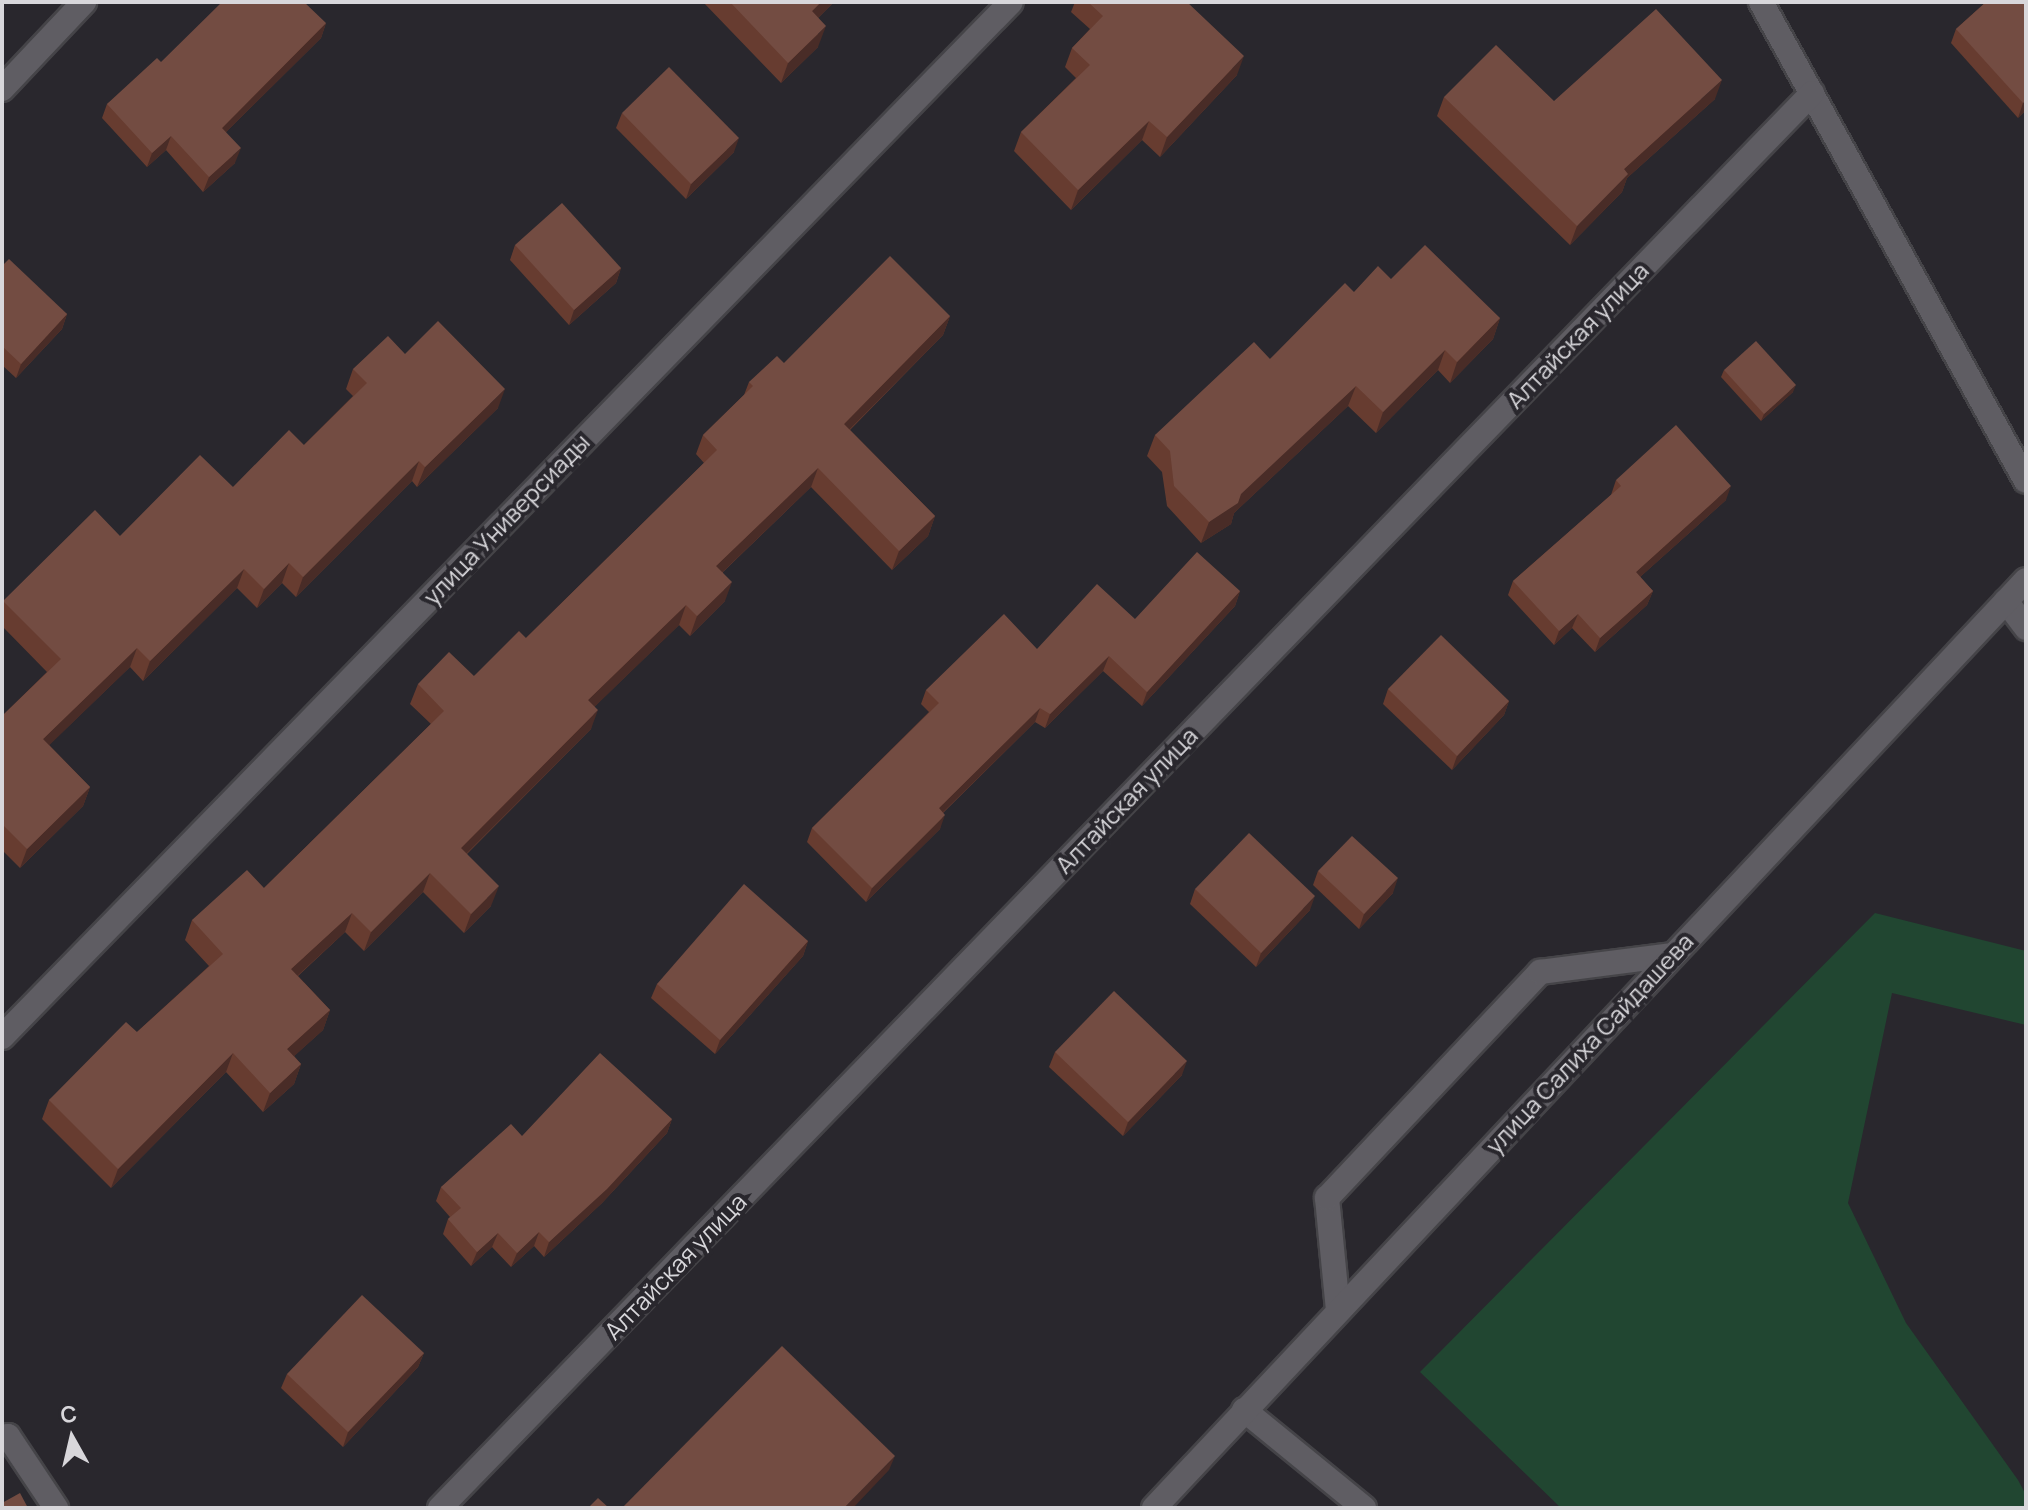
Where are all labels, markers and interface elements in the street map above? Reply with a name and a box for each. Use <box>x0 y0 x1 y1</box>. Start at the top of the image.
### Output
street label: Алтайская улица <box>1500 256 1654 414</box>
street label: улица Универсиады <box>417 427 595 611</box>
street label: Алтайская улица <box>1049 721 1203 879</box>
street label: улица Салиха Сайдашева <box>1479 927 1699 1159</box>
street label: Алтайская улица <box>598 1187 752 1345</box>
north arrow <box>32 1398 112 1478</box>
text: С <box>59 1398 79 1430</box>

